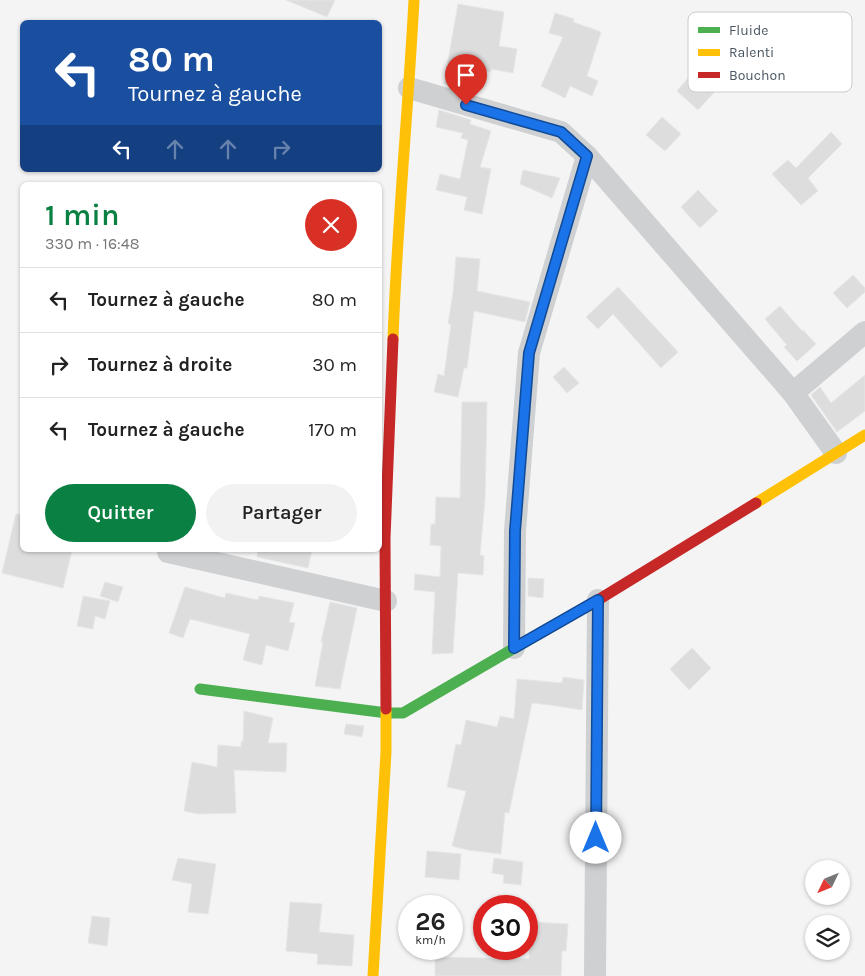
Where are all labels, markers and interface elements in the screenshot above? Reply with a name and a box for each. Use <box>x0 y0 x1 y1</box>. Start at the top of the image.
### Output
legend <box>688 12 852 92</box>
text: Fluide <box>729 22 768 39</box>
text: 80 m <box>128 39 215 80</box>
icon: left <box>45 40 110 105</box>
text: Ralenti <box>729 44 774 61</box>
pin <box>445 54 487 105</box>
icon: arrive <box>452 61 480 89</box>
text: Bouchon <box>729 67 786 84</box>
text: Tournez à gauche <box>128 81 302 107</box>
icon: left <box>108 135 136 163</box>
icon: ahead <box>161 135 189 163</box>
icon: ahead <box>214 135 242 163</box>
icon: right <box>267 135 295 163</box>
text: 1 min <box>45 197 119 233</box>
button: close <box>305 199 357 251</box>
text: 330 m · 16:48 <box>45 234 140 253</box>
icon: left <box>45 286 73 314</box>
text: Tournez à gauche <box>88 289 245 311</box>
text: 80 m <box>312 289 357 311</box>
icon: right <box>45 351 73 379</box>
text: Tournez à droite <box>88 354 232 376</box>
text: 30 m <box>312 354 357 376</box>
icon: left <box>45 416 73 444</box>
text: Tournez à gauche <box>88 419 245 441</box>
text: 170 m <box>308 419 357 441</box>
button: Quitter <box>45 484 196 542</box>
button: Partager <box>206 484 357 542</box>
position arrow <box>569 811 621 863</box>
north arrow <box>805 860 850 905</box>
map controls <box>805 860 850 960</box>
speed limit sign: 30 <box>473 895 538 960</box>
text: 26 <box>415 907 446 936</box>
button: layers <box>805 915 850 960</box>
text: km/h <box>415 933 446 947</box>

